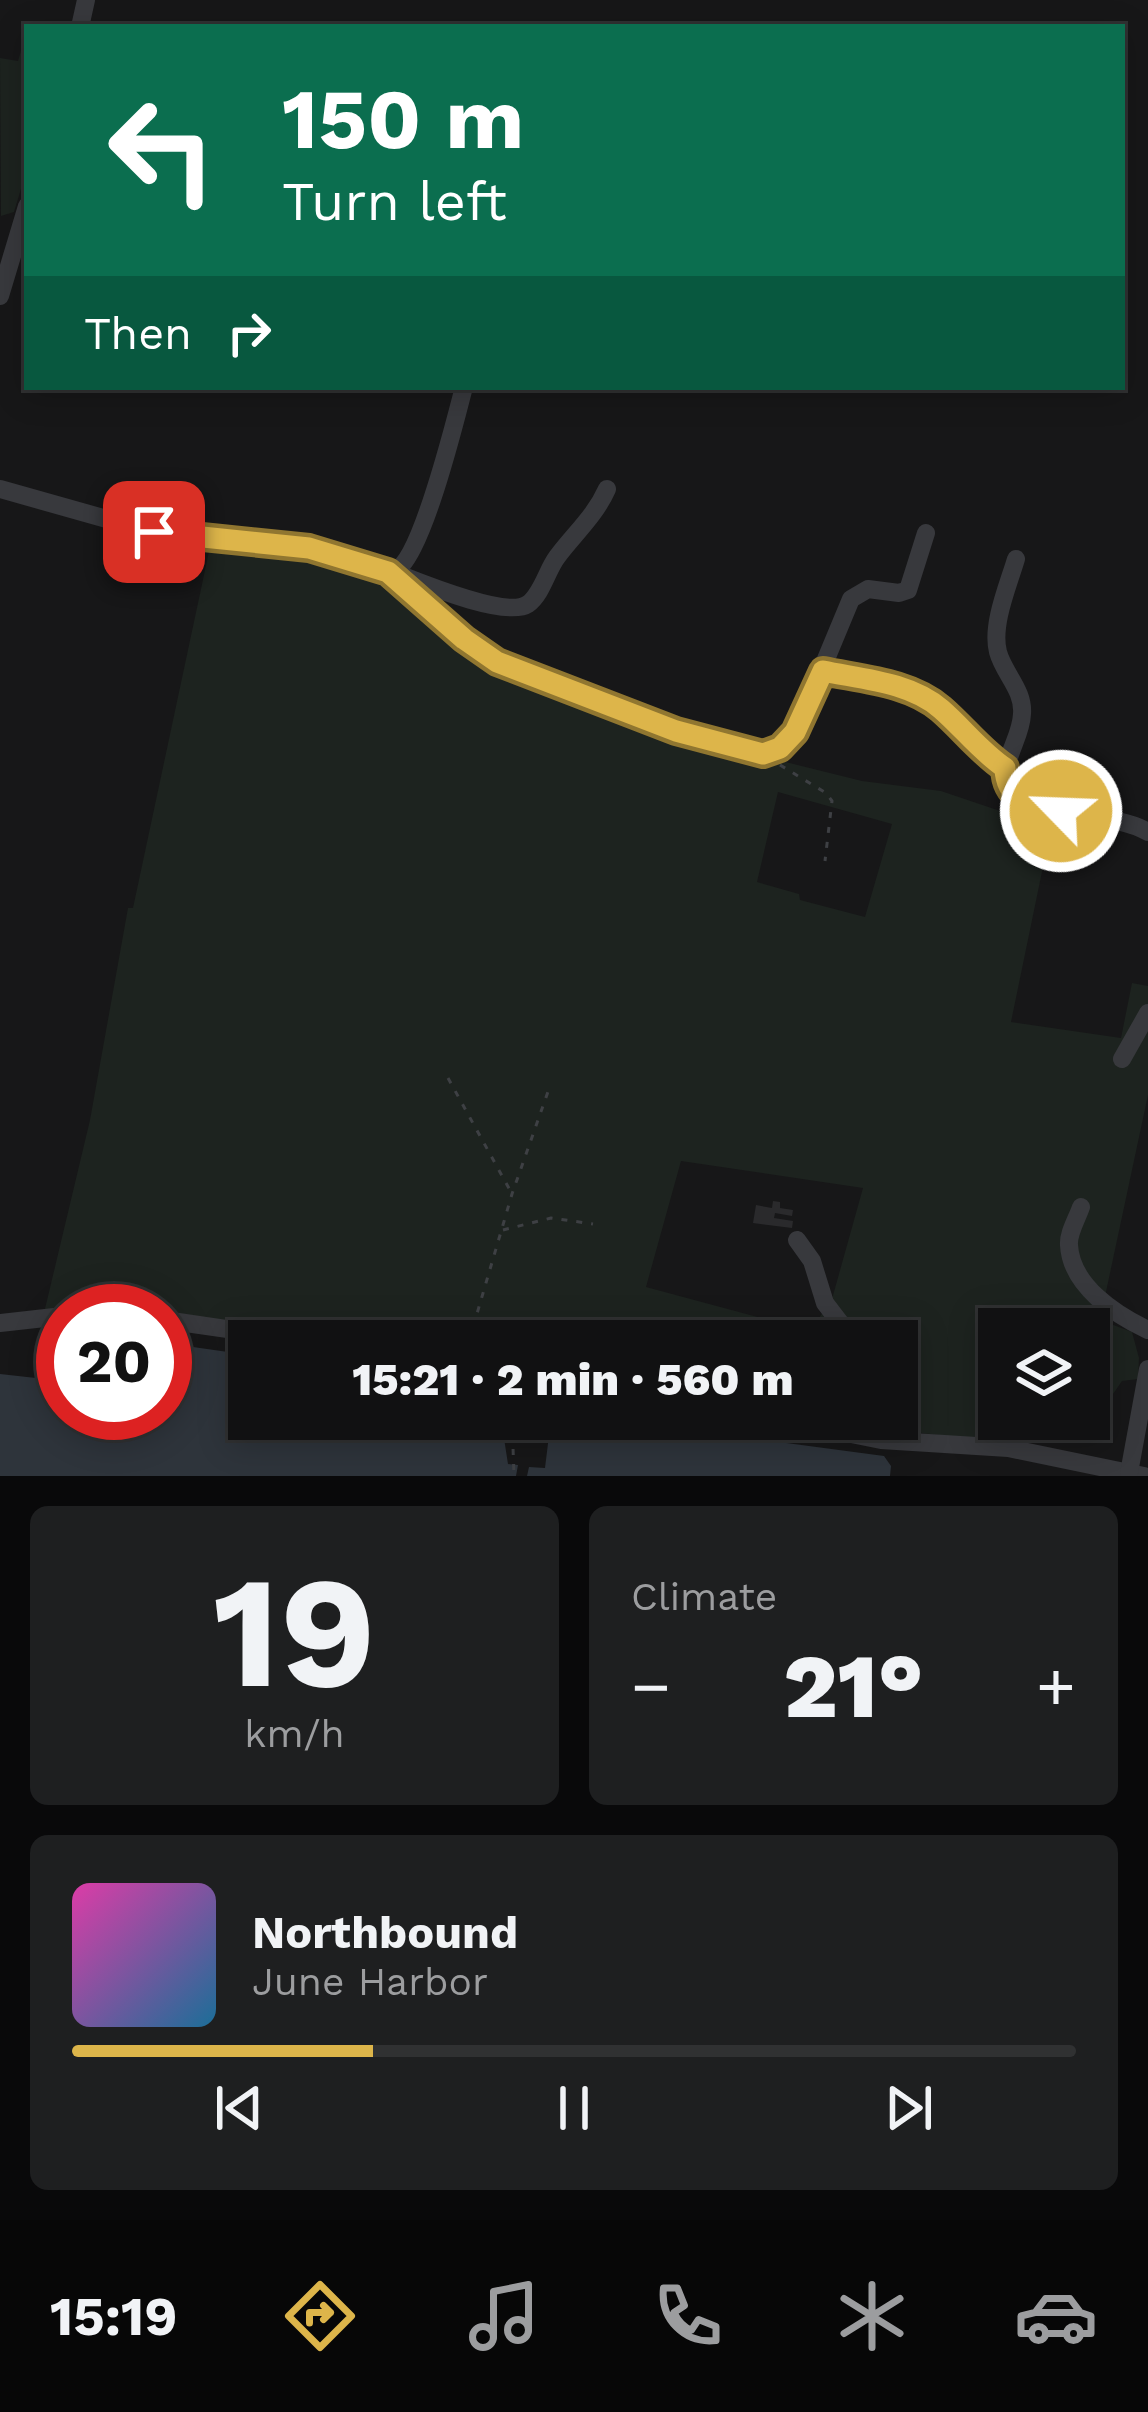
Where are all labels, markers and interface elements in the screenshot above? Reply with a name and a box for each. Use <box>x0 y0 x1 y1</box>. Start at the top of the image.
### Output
text: 150 m <box>282 70 524 168</box>
icon: left <box>84 72 240 228</box>
text: Turn left <box>282 170 507 233</box>
icon: right <box>216 300 282 366</box>
text: Then <box>84 307 192 360</box>
pin <box>103 481 205 583</box>
icon: arrive <box>121 499 187 565</box>
position arrow <box>998 748 1124 874</box>
speed limit sign: 20 <box>36 1284 192 1440</box>
map controls <box>978 1308 1110 1440</box>
button: layers <box>978 1308 1110 1440</box>
text: 15:21 · 2 min · 560 m <box>352 1353 794 1406</box>
text: 19 <box>213 1541 376 1724</box>
text: Climate <box>631 1574 777 1619</box>
text: 21° <box>784 1633 923 1739</box>
text: − <box>631 1648 671 1725</box>
text: + <box>1036 1648 1076 1725</box>
text: km/h <box>244 1711 345 1756</box>
text: Northbound <box>252 1906 518 1959</box>
text: June Harbor <box>252 1959 488 2004</box>
icon: previous <box>206 2075 272 2141</box>
icon: pause <box>541 2075 607 2141</box>
icon: next <box>876 2075 942 2141</box>
icon: directions <box>278 2274 362 2358</box>
icon: music <box>462 2274 546 2358</box>
icon: phone <box>646 2274 730 2358</box>
icon: climate <box>830 2274 914 2358</box>
icon: car <box>1014 2274 1098 2358</box>
text: 15:19 <box>50 2285 178 2348</box>

